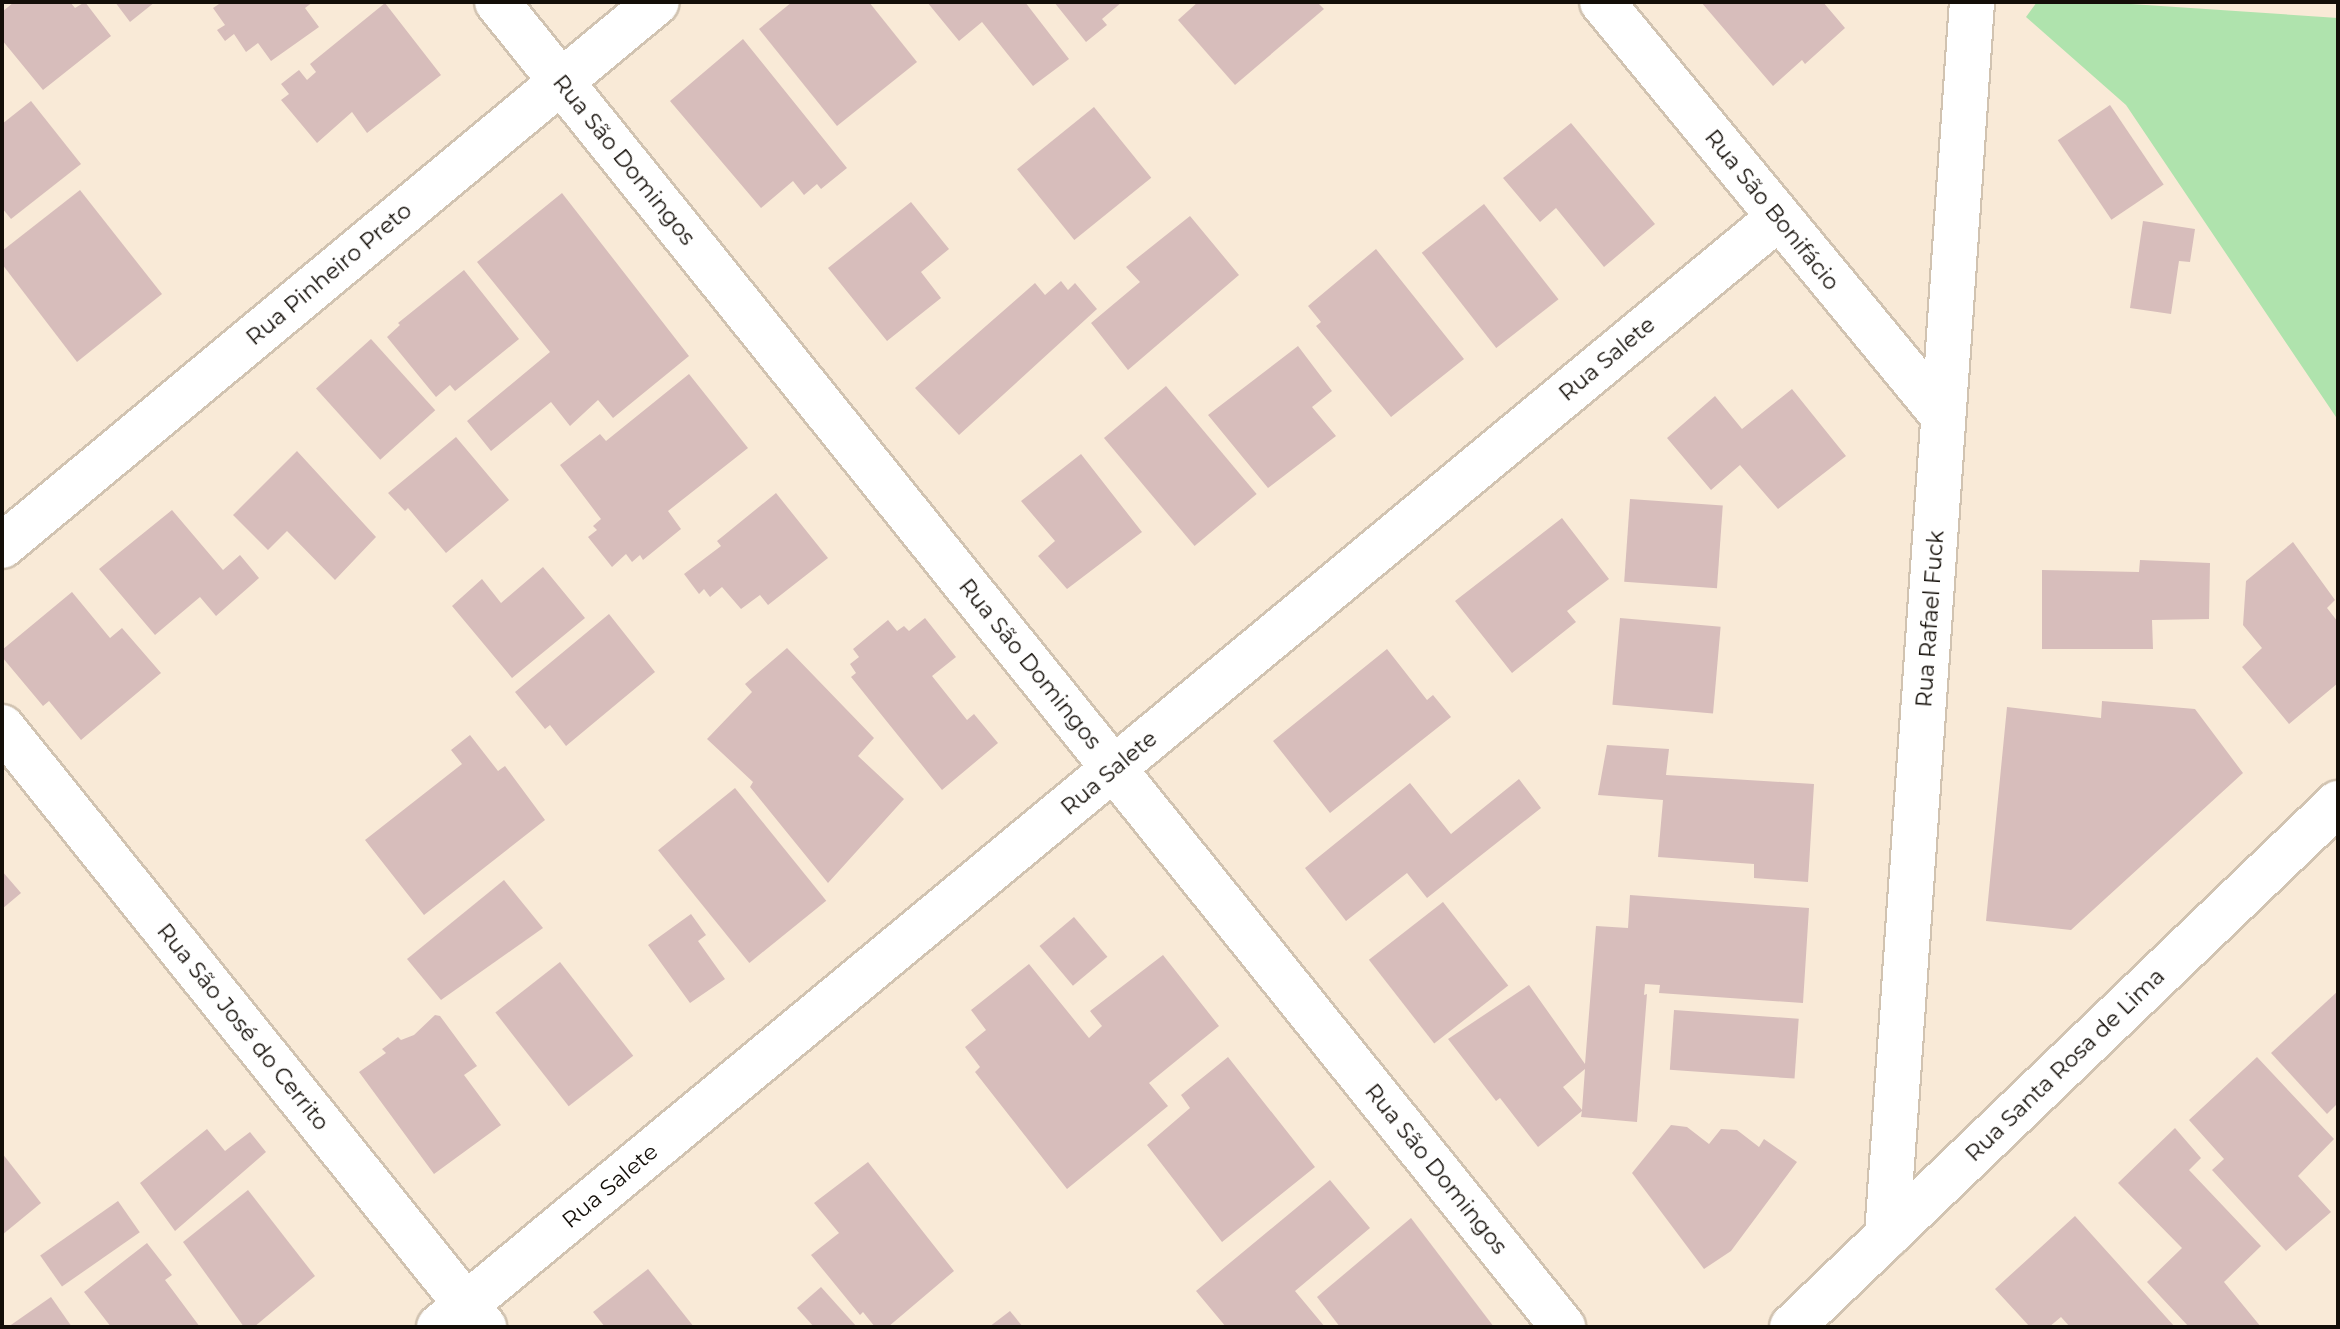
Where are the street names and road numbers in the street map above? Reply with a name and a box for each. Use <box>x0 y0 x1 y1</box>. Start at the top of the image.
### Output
street label: Rua São Domingos <box>547 70 701 250</box>
street label: Rua São Bonifácio <box>1699 124 1845 296</box>
street label: Rua Pinheiro Preto <box>241 197 417 351</box>
street label: Rua Salete <box>1554 311 1660 407</box>
street label: Rua Rafael Fuck <box>1911 530 1949 708</box>
street label: Rua São Domingos <box>953 574 1107 754</box>
street label: Rua Salete <box>1056 725 1162 821</box>
street label: Rua São José do Cerrito <box>151 918 335 1136</box>
street label: Rua Santa Rosa de Lima <box>1960 963 2170 1167</box>
street label: Rua São Domingos <box>1359 1079 1513 1259</box>
street label: Rua Salete <box>557 1138 663 1234</box>

